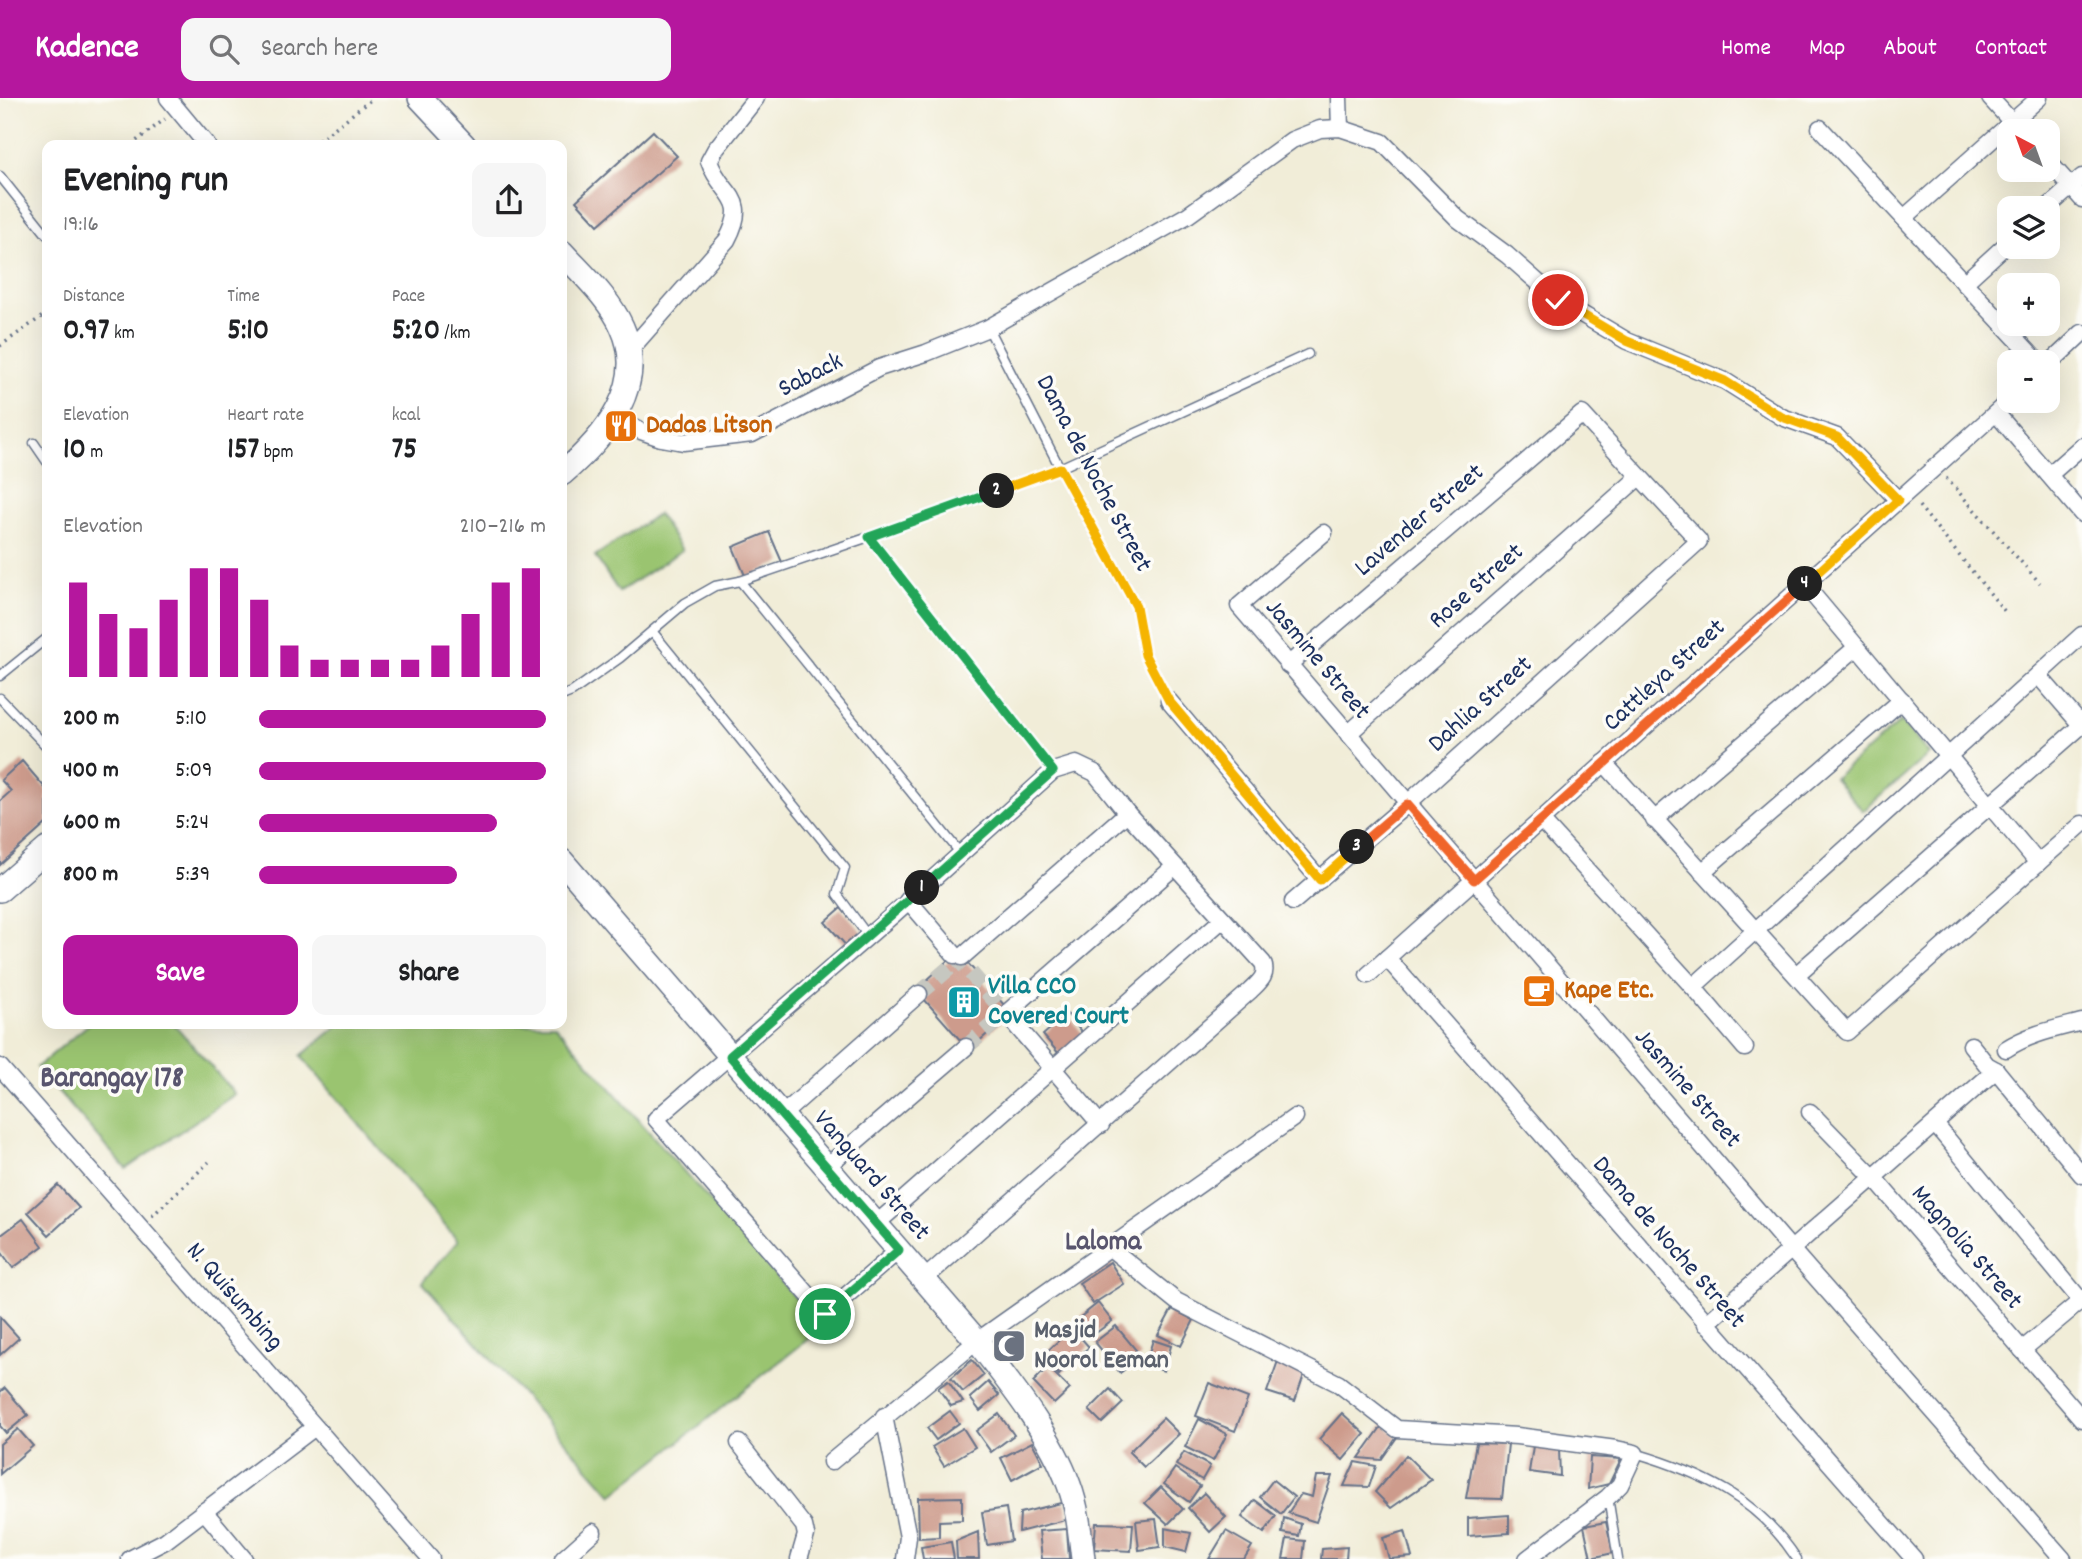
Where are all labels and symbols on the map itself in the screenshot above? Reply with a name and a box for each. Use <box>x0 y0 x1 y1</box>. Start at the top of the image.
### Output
north arrow <box>1997 119 2060 182</box>
pin <box>1528 270 1588 330</box>
street label: Saback <box>772 344 850 408</box>
street label: Dama de Noche Street <box>1025 369 1161 580</box>
restaurant icon: Dadas Litson <box>602 407 640 445</box>
place label: Dadas Litson <box>646 408 772 445</box>
street label: Lavender Street <box>1347 455 1493 586</box>
pin: 2 <box>979 474 1014 508</box>
street label: Rose Street <box>1421 535 1533 639</box>
pin: 4 <box>1787 566 1822 602</box>
street label: Jasmine Street <box>1255 591 1379 729</box>
street label: Cattleya Street <box>1596 611 1735 741</box>
street label: Dahlia Street <box>1420 648 1542 762</box>
pin: 3 <box>1340 830 1374 864</box>
pin: 1 <box>904 870 940 906</box>
place label: Villa CCO Covered Court <box>988 969 1129 1036</box>
cafe icon: Kape Etc. <box>1520 972 1558 1010</box>
place label: Kape Etc. <box>1564 973 1654 1010</box>
building icon: Villa CCO Covered Court <box>945 983 983 1021</box>
street label: Jasmine Street <box>1625 1021 1750 1157</box>
district label: Barangay 178 <box>40 1059 184 1102</box>
street label: Vanguard Street <box>804 1103 939 1250</box>
street label: Dama de Noche Street <box>1582 1148 1754 1338</box>
street label: Magnolia Street <box>1901 1177 2031 1319</box>
district label: Laloma <box>1065 1224 1142 1264</box>
street label: N. Quisumbing <box>176 1234 292 1360</box>
pin <box>795 1284 855 1344</box>
place label: Masjid Noorol Eeman <box>1034 1313 1169 1380</box>
mosque icon: Masjid Noorol Eeman <box>990 1327 1028 1365</box>

